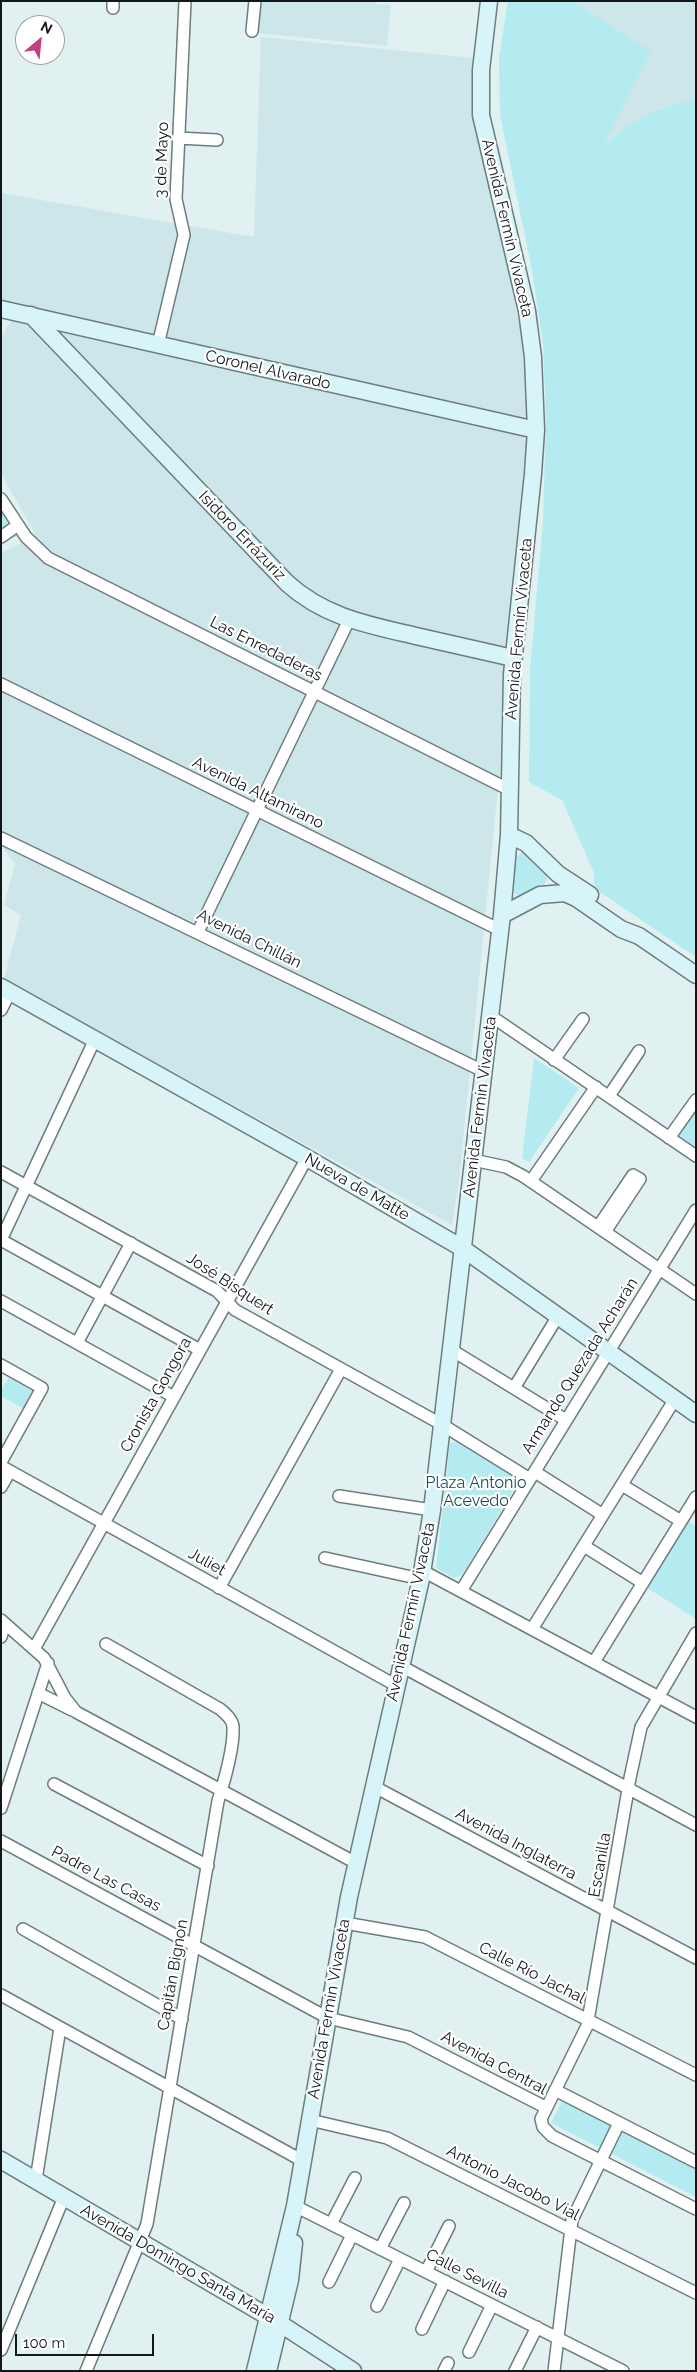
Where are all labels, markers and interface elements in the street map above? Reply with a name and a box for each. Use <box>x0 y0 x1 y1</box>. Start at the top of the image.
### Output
north arrow <box>15 15 65 65</box>
text: N <box>38 18 55 37</box>
street label: 3 de Mayo <box>151 122 173 198</box>
street label: Avenida Fermín Vivaceta <box>477 137 537 319</box>
street label: Coronel Alvarado <box>203 346 333 394</box>
street label: Isidoro Errázuriz <box>194 487 290 585</box>
street label: Avenida Fermín Vivaceta <box>501 537 537 721</box>
street label: Las Enredaderas <box>207 612 325 686</box>
street label: Avenida Altamirano <box>189 753 327 833</box>
street label: Avenida Chillán <box>194 905 304 973</box>
street label: Avenida Fermín Vivaceta <box>459 1015 501 1199</box>
street label: Nueva de Matte <box>301 1149 413 1225</box>
street label: José Bisquert <box>183 1249 277 1319</box>
street label: Armando Quezada Acharán <box>518 1274 642 1458</box>
street label: Cronista Gongora <box>116 1334 196 1456</box>
park label: Plaza Antonio Acevedo <box>426 1473 526 1511</box>
street label: Avenida Fermín Vivaceta <box>383 1521 439 1703</box>
street label: Juliet <box>185 1544 229 1580</box>
street label: Avenida Inglaterra <box>452 1804 580 1884</box>
street label: Escanilla <box>585 1831 615 1899</box>
street label: Padre Las Casas <box>48 1842 164 1916</box>
street label: Avenida Fermín Vivaceta <box>304 1917 354 2101</box>
street label: Capitán Bignon <box>154 1918 192 2032</box>
street label: Calle Río Jachal <box>476 1938 588 2008</box>
street label: Avenida Central <box>438 2027 550 2099</box>
street label: Antonio Jacobo Vial <box>443 2141 583 2225</box>
street label: Avenida Domingo Santa María <box>77 2200 279 2328</box>
street label: Calle Sevilla <box>422 2245 512 2303</box>
scale bar <box>18 2324 156 2356</box>
text: 100 m <box>23 2334 65 2352</box>

